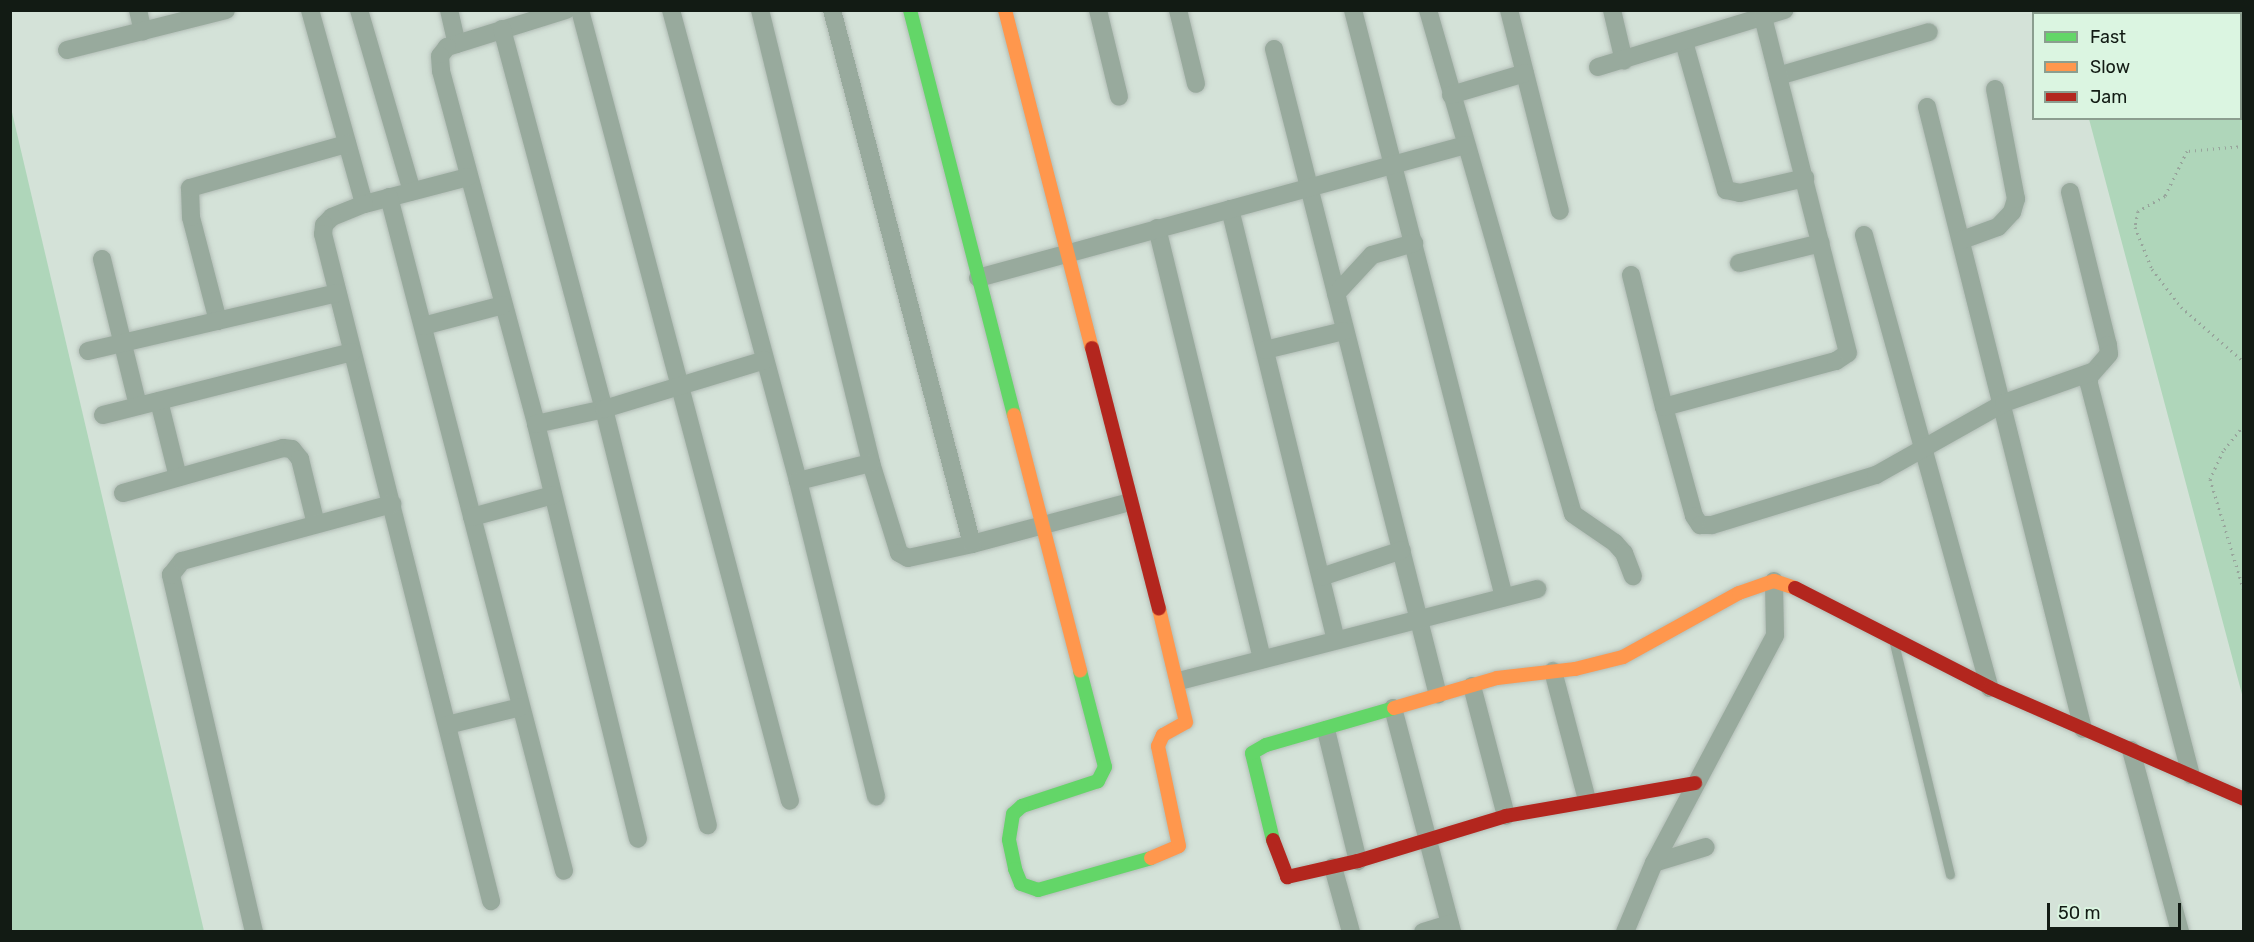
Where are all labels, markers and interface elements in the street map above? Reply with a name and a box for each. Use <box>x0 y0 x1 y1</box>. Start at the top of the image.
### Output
legend <box>2032 12 2242 120</box>
text: Fast <box>2090 26 2126 48</box>
text: Slow <box>2090 56 2130 78</box>
text: Jam <box>2090 86 2127 108</box>
scale bar <box>2050 891 2184 929</box>
text: 50 m <box>2058 902 2101 924</box>

